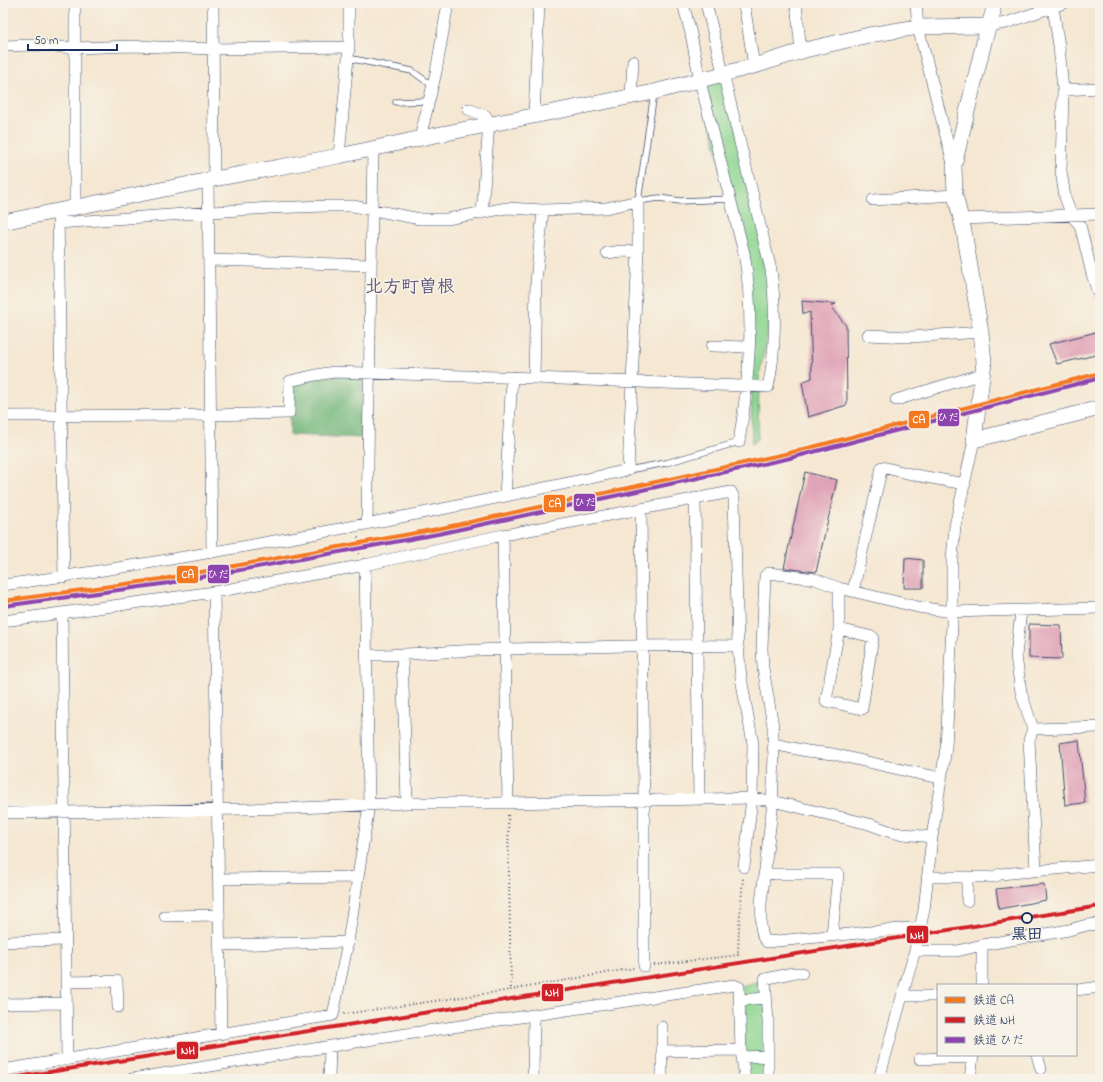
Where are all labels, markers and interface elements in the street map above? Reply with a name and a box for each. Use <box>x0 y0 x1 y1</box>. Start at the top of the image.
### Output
scale bar <box>28 26 117 52</box>
text: 50 m <box>34 32 58 50</box>
district label: 北方町曽根 <box>365 275 455 301</box>
line badge: ひだ <box>937 408 960 427</box>
line badge: CA <box>908 410 930 429</box>
text: ひだ <box>937 410 959 426</box>
text: CA <box>913 412 926 428</box>
line badge: ひだ <box>573 493 596 512</box>
line badge: CA <box>543 494 566 513</box>
text: ひだ <box>574 495 596 511</box>
text: CA <box>549 496 562 512</box>
line badge: ひだ <box>207 564 230 584</box>
line badge: CA <box>176 565 199 584</box>
text: CA <box>182 567 195 583</box>
text: ひだ <box>207 567 229 583</box>
marker: 黒田 <box>1021 912 1033 924</box>
place label: 黒田 <box>1011 923 1043 947</box>
line badge: NH <box>906 925 929 944</box>
text: NH <box>910 928 925 944</box>
line badge: NH <box>541 983 564 1002</box>
legend <box>937 984 1077 1056</box>
text: NH <box>545 985 560 1001</box>
text: 鉄道 CA <box>973 992 1014 1010</box>
text: 鉄道 NH <box>973 1012 1015 1030</box>
text: 鉄道 ひだ <box>973 1032 1024 1050</box>
line badge: NH <box>176 1041 199 1060</box>
text: NH <box>181 1043 196 1059</box>

